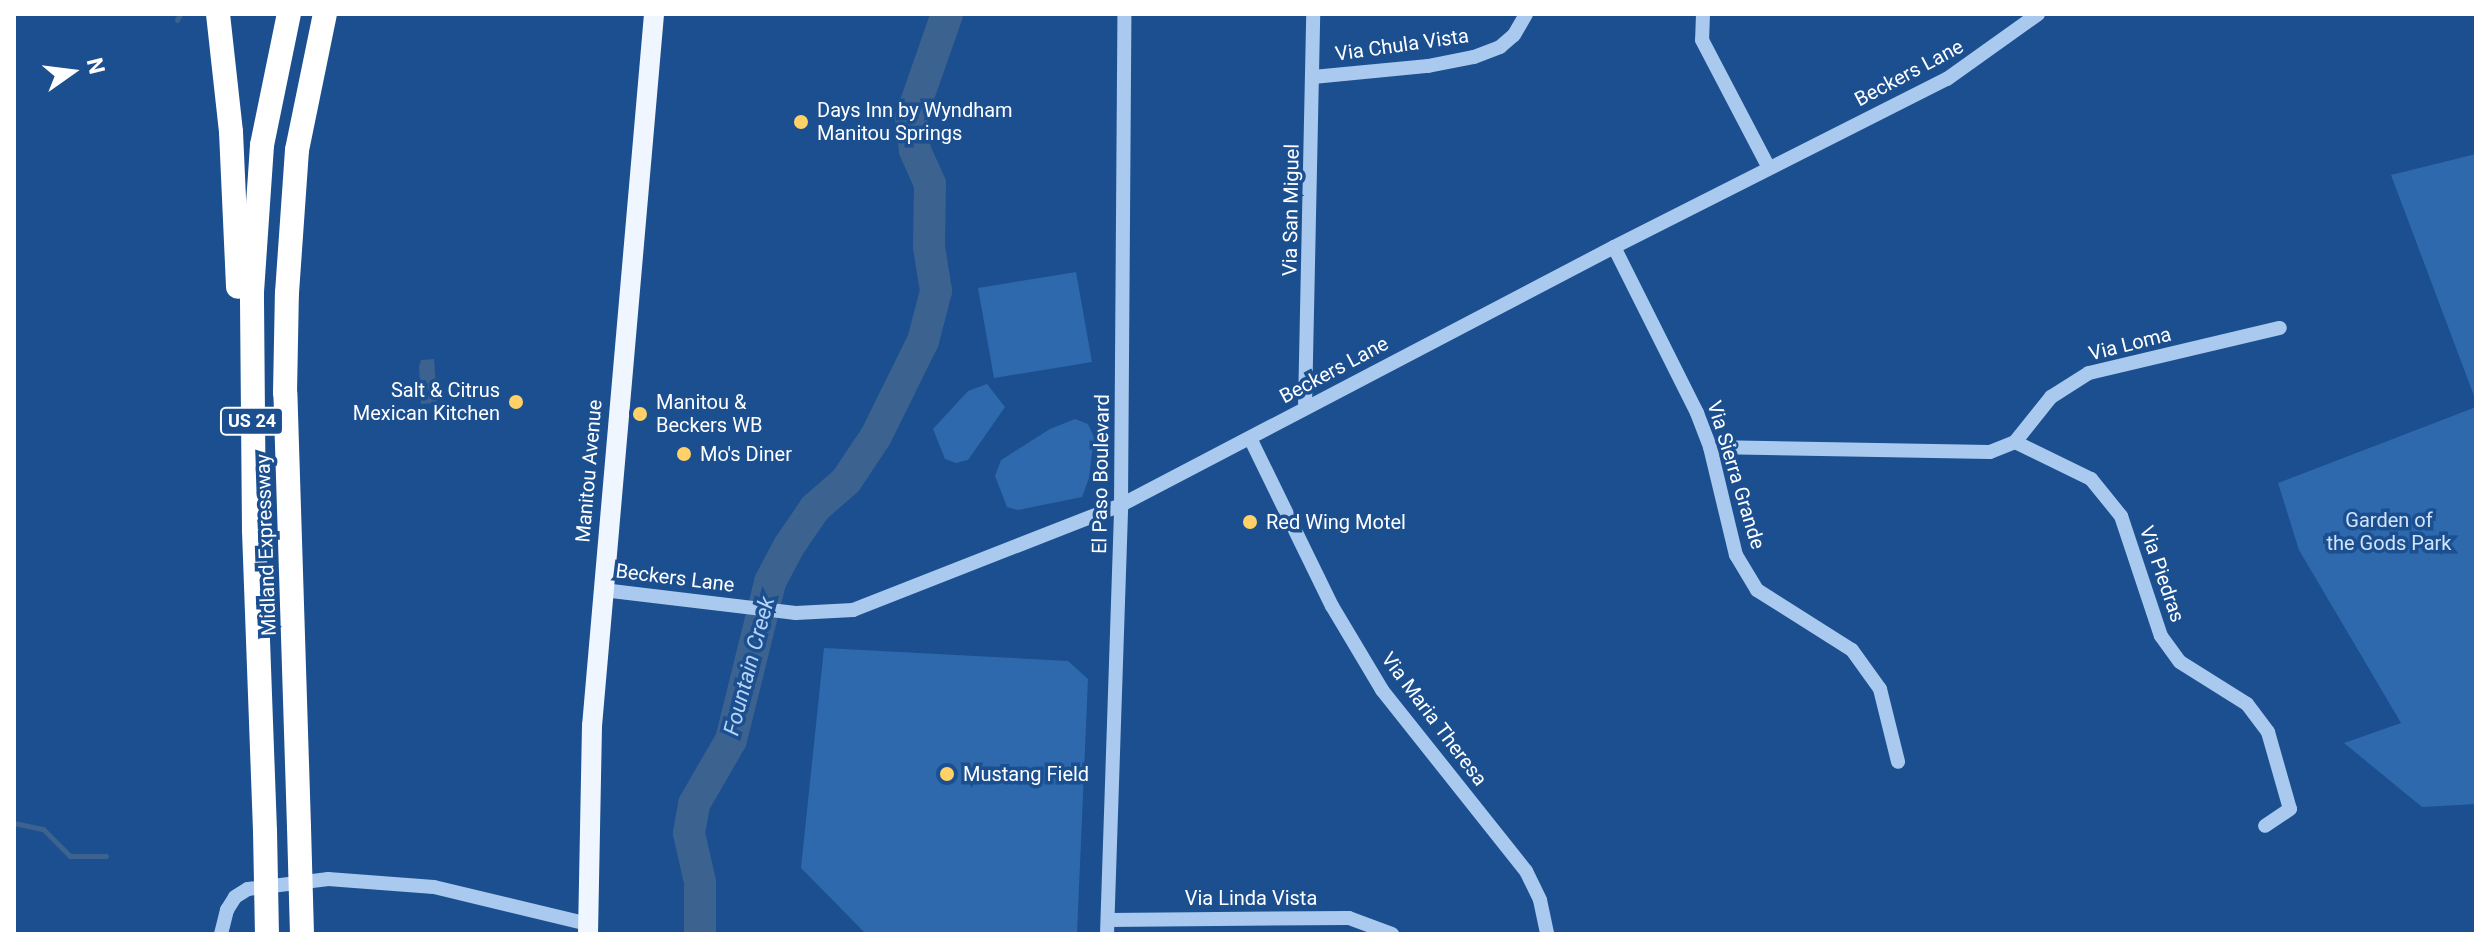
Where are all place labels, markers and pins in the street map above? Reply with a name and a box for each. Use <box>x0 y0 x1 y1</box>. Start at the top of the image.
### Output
place label: Days Inn by Wyndham Manitou Springs <box>817 98 1013 145</box>
marker: Days Inn by Wyndham Manitou Springs <box>792 113 810 131</box>
place label: Salt & Citrus Mexican Kitchen <box>353 378 500 425</box>
place label: Manitou & Beckers WB <box>656 390 762 437</box>
marker: Salt & Citrus Mexican Kitchen <box>507 393 525 411</box>
marker: Manitou & Beckers WB <box>631 405 649 423</box>
place label: Mo's Diner <box>700 442 792 466</box>
marker: Mo's Diner <box>675 445 693 463</box>
place label: Red Wing Motel <box>1266 510 1406 534</box>
marker: Red Wing Motel <box>1241 513 1259 531</box>
place label: Mustang Field <box>963 762 1089 786</box>
marker: Mustang Field <box>938 765 956 783</box>

